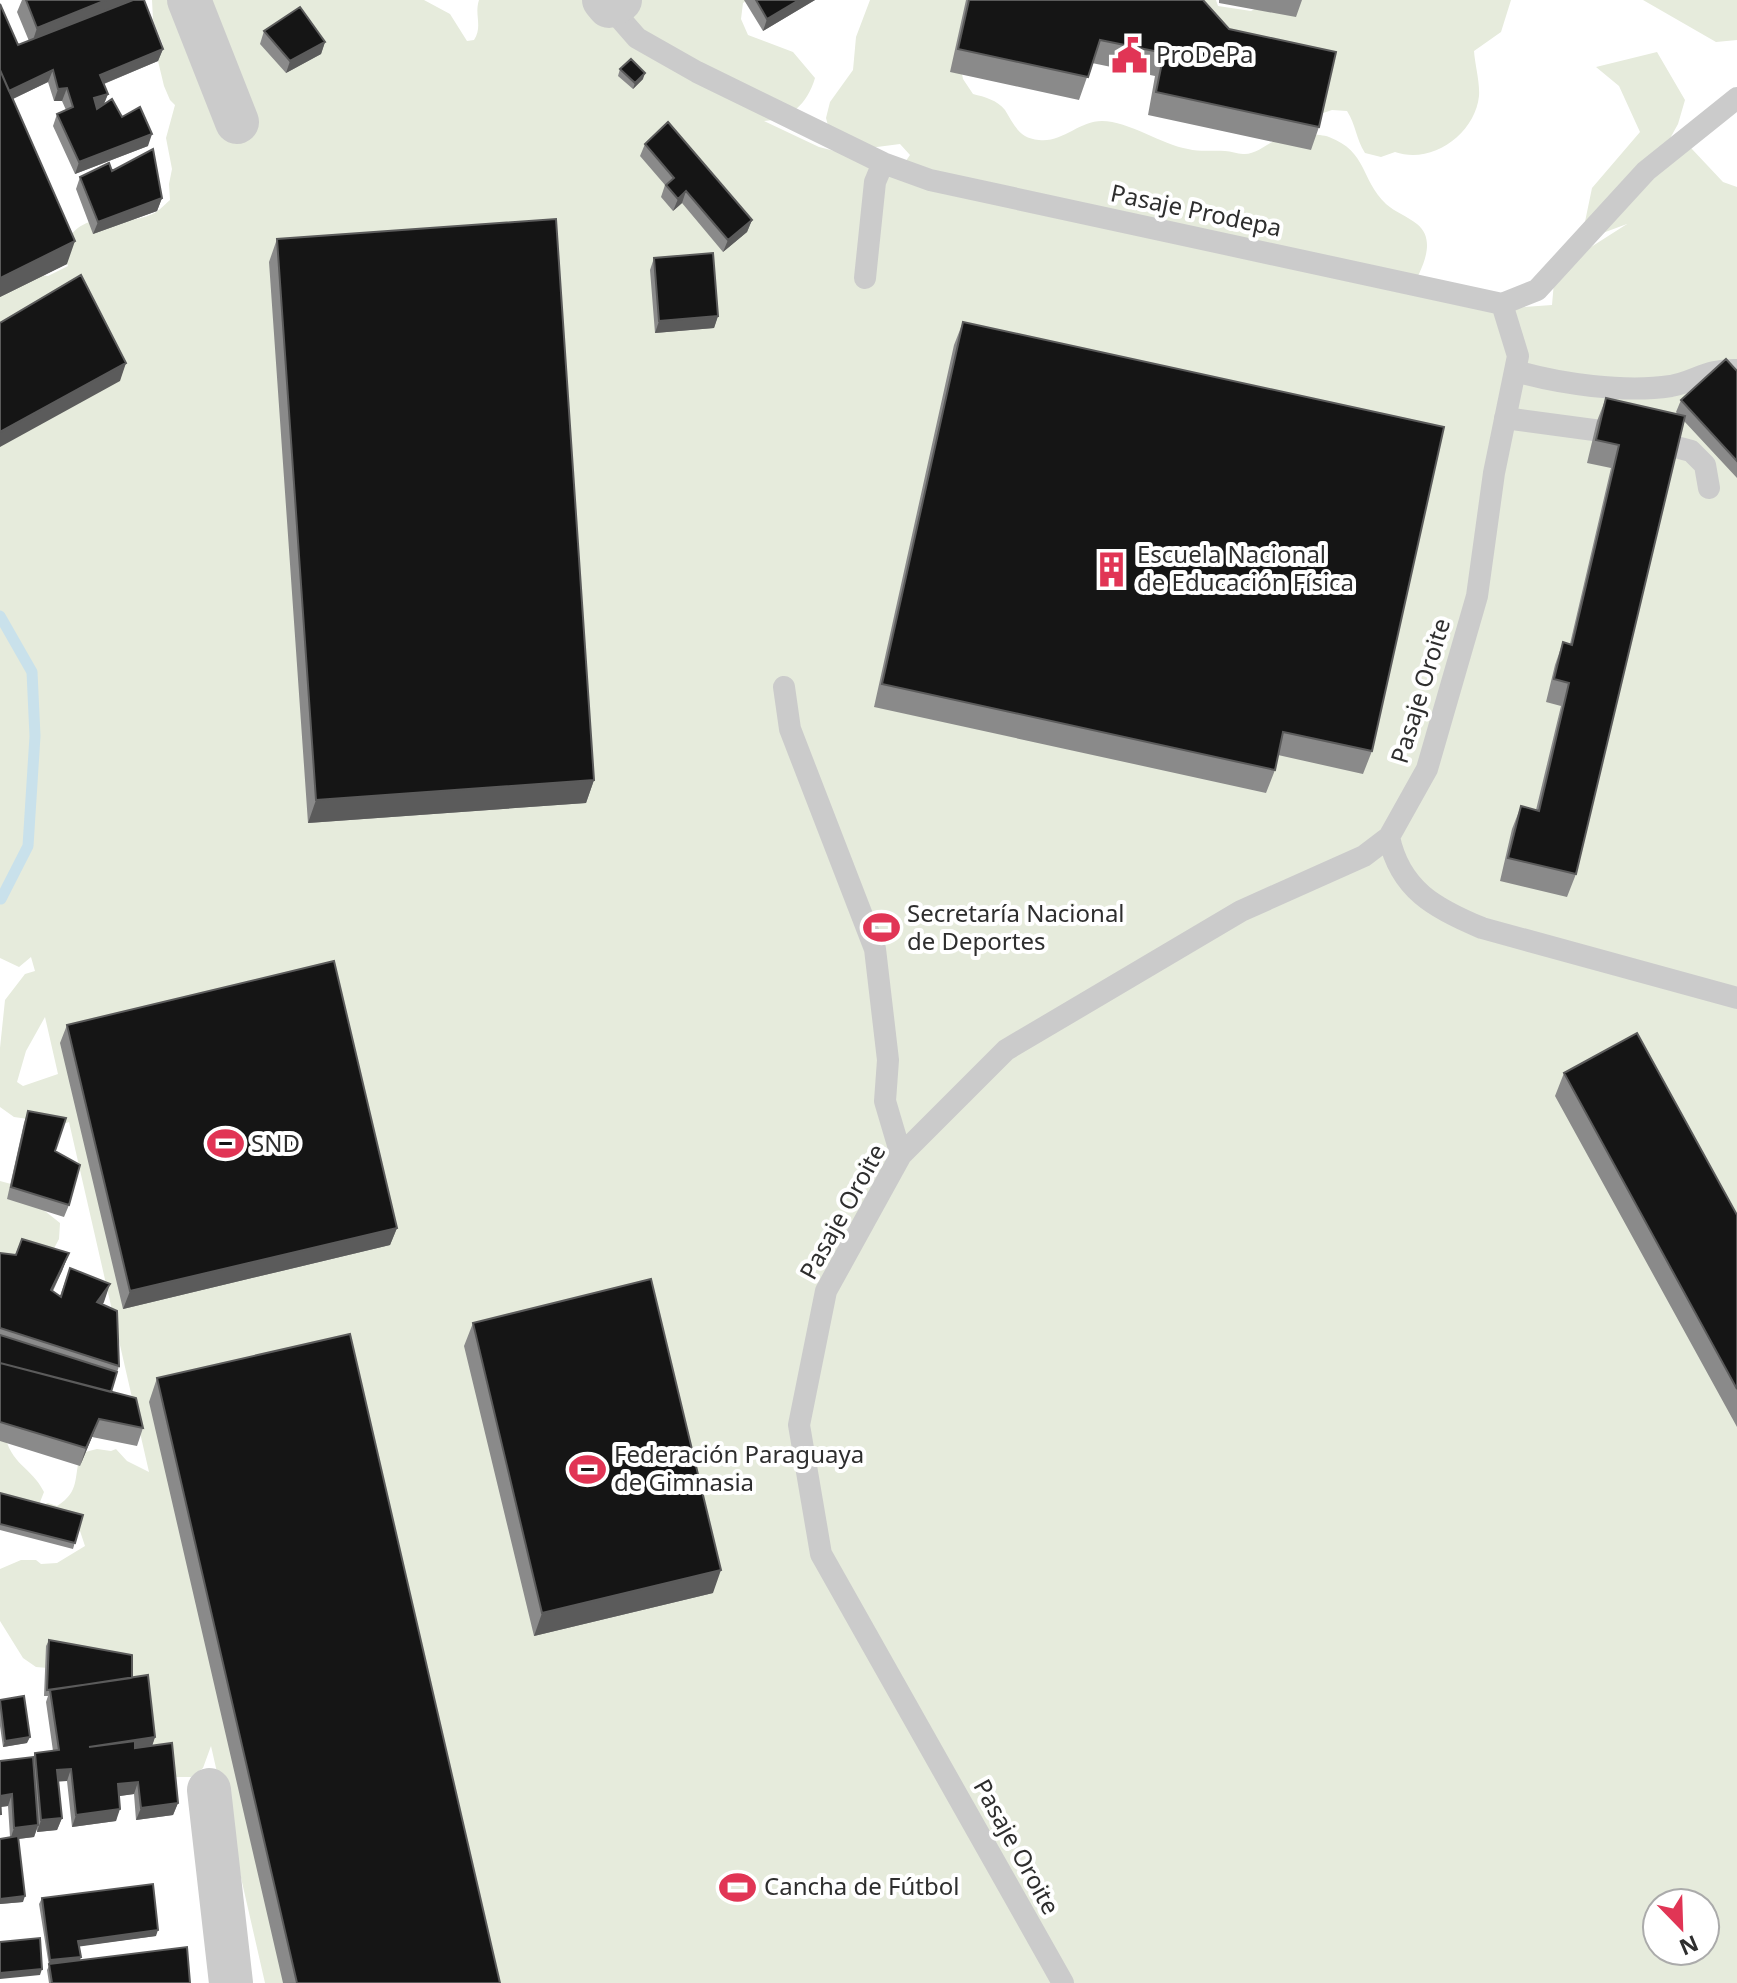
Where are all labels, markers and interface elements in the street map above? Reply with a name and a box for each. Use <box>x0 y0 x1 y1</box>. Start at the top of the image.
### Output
public building icon: ProDePa <box>1111 36 1149 74</box>
place label: ProDePa <box>1156 37 1254 70</box>
street label: Pasaje Prodepa <box>1108 175 1285 244</box>
place label: Escuela Nacional de Educación Física <box>1137 537 1354 598</box>
building icon: Escuela Nacional de Educación Física <box>1092 550 1130 588</box>
street label: Pasaje Oroite <box>1382 614 1457 767</box>
place label: Secretaría Nacional de Deportes <box>907 896 1125 957</box>
sports icon: Secretaría Nacional de Deportes <box>862 909 900 947</box>
sports icon: SND <box>206 1125 244 1163</box>
place label: SND <box>251 1126 300 1159</box>
street label: Pasaje Oroite <box>791 1138 892 1285</box>
place label: Federación Paraguaya de Gimnasia <box>614 1437 864 1498</box>
sports icon: Federación Paraguaya de Gimnasia <box>569 1450 607 1488</box>
street label: Pasaje Oroite <box>967 1773 1068 1920</box>
sports icon: Cancha de Fútbol <box>719 1868 757 1906</box>
place label: Cancha de Fútbol <box>764 1869 959 1902</box>
north arrow <box>1641 1887 1721 1967</box>
text: N <box>1675 1929 1703 1964</box>

